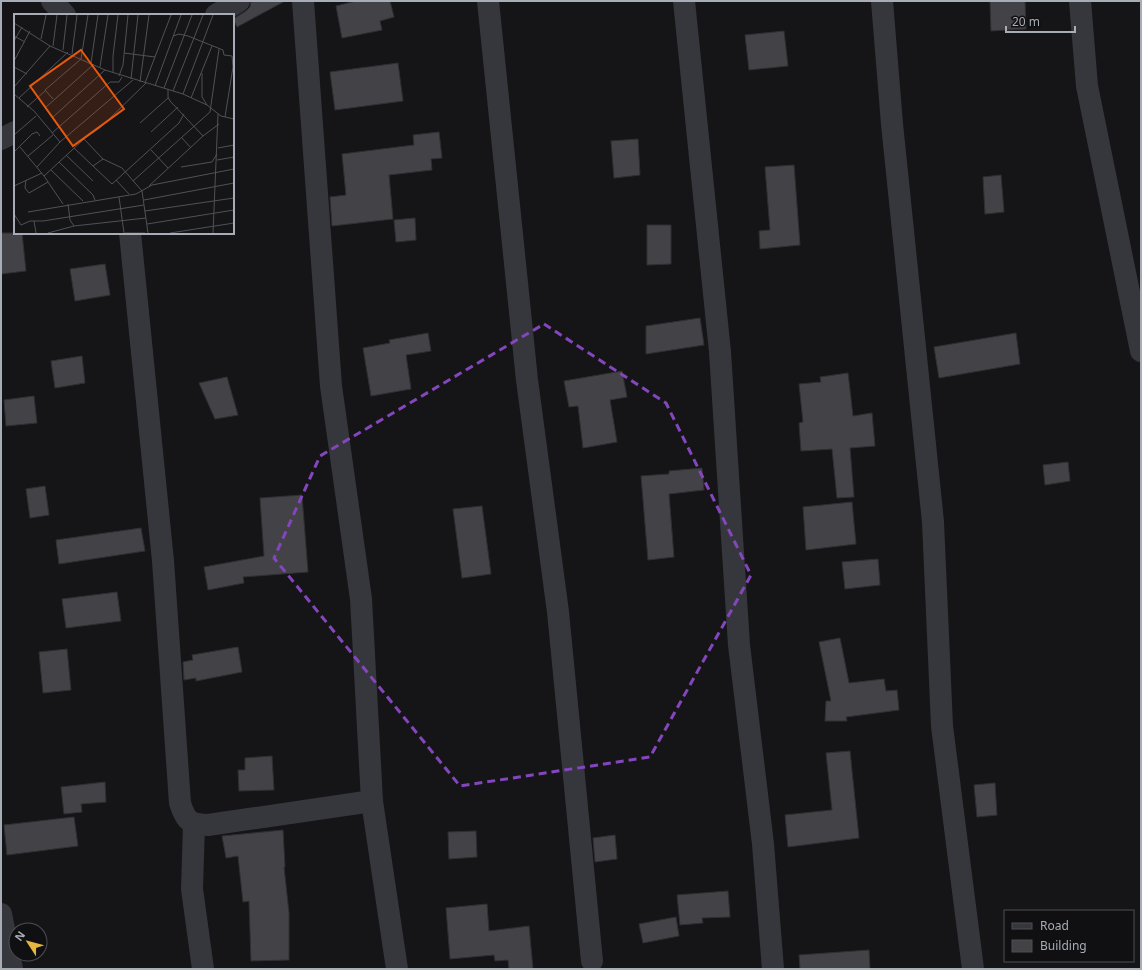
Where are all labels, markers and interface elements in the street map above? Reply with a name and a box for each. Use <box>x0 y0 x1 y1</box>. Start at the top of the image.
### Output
scale bar <box>1006 8 1075 34</box>
text: 20 m <box>1012 13 1040 30</box>
inset map <box>14 14 234 234</box>
legend <box>1004 910 1134 962</box>
text: Road <box>1040 917 1069 934</box>
north arrow <box>8 922 48 962</box>
text: N <box>11 928 28 944</box>
text: Building <box>1040 937 1087 954</box>

